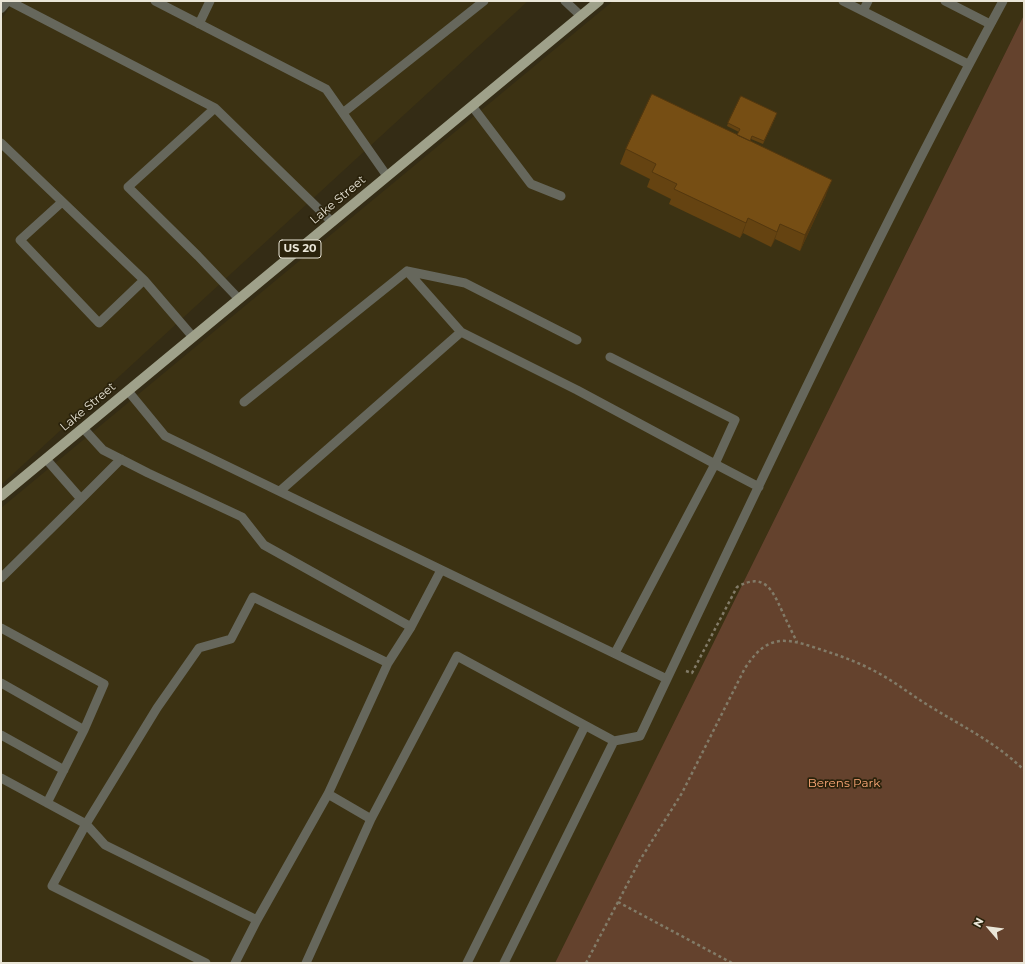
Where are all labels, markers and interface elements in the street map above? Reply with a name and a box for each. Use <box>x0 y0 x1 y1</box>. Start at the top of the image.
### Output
street label: Lake Street <box>307 173 369 227</box>
road number: US 20 <box>279 240 321 258</box>
street label: Lake Street <box>57 380 119 434</box>
park label: Berens Park <box>808 776 880 790</box>
north arrow <box>969 908 1009 948</box>
text: N <box>970 915 987 930</box>

